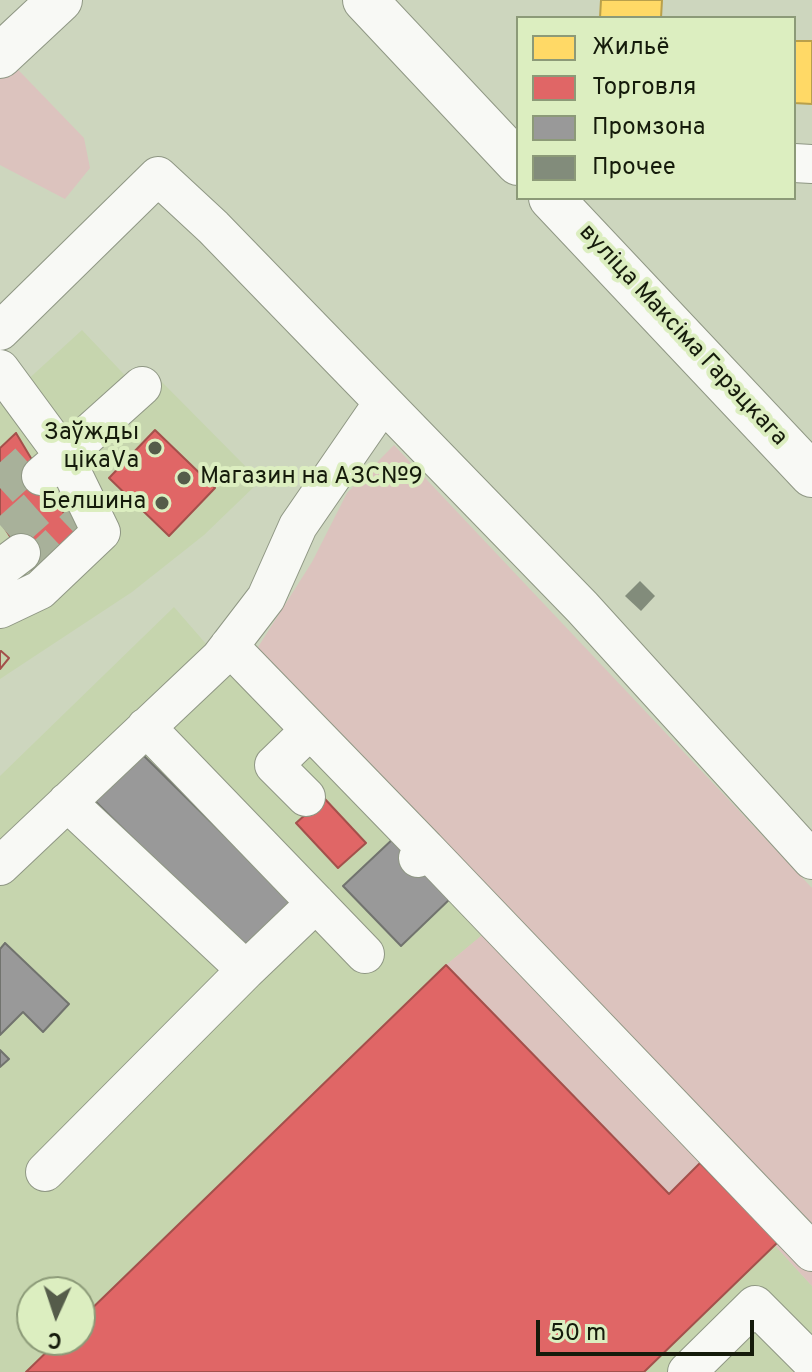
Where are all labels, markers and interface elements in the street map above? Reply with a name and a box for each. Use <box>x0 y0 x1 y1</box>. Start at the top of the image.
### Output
legend <box>516 16 796 200</box>
text: Жильё <box>592 33 669 63</box>
text: Торговля <box>592 73 696 103</box>
text: Промзона <box>592 113 705 143</box>
text: Прочее <box>592 153 676 183</box>
street label: вуліца Максіма Гарэцкага <box>572 219 792 453</box>
place label: Заўжды цікаVа <box>44 420 139 476</box>
marker: Заўжды цікаVа <box>146 439 164 457</box>
place label: Магазин на АЗС№9 <box>200 464 423 492</box>
marker: Магазин на АЗС№9 <box>175 469 193 487</box>
place label: Белшина <box>41 489 146 517</box>
marker: Белшина <box>153 494 171 512</box>
north arrow <box>16 1276 96 1356</box>
scale bar <box>540 1304 758 1354</box>
text: 50 m <box>550 1319 606 1349</box>
text: С <box>47 1325 63 1352</box>

